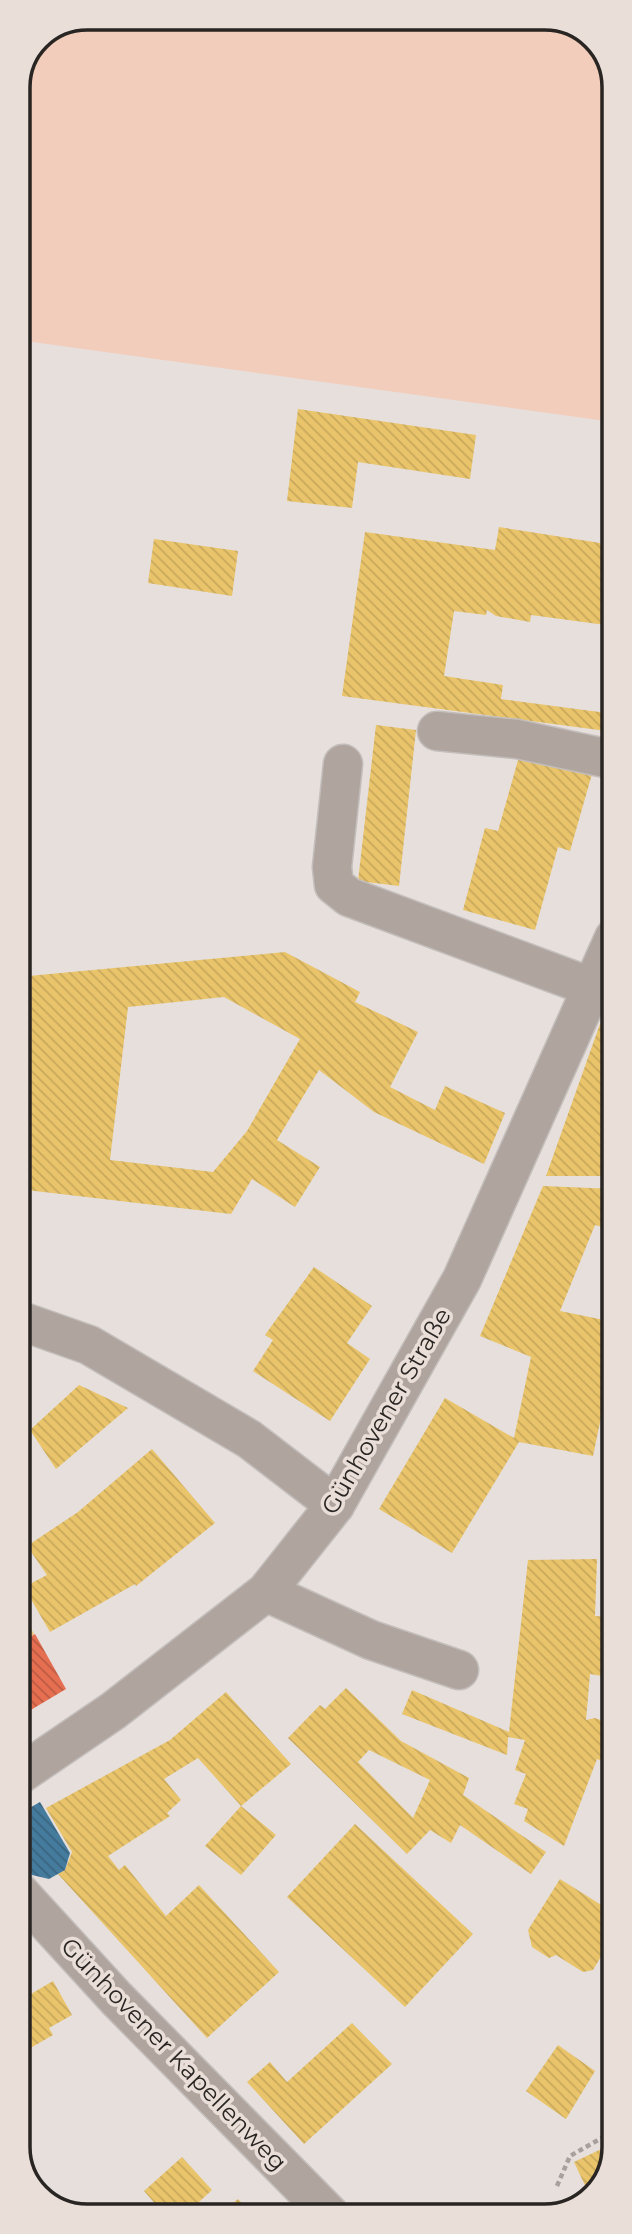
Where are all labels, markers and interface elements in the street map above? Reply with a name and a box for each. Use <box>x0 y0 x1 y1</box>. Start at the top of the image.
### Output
street label: Günhovener Straße <box>315 1303 457 1519</box>
street label: Günhovener Kapellenweg <box>55 1932 293 2176</box>

